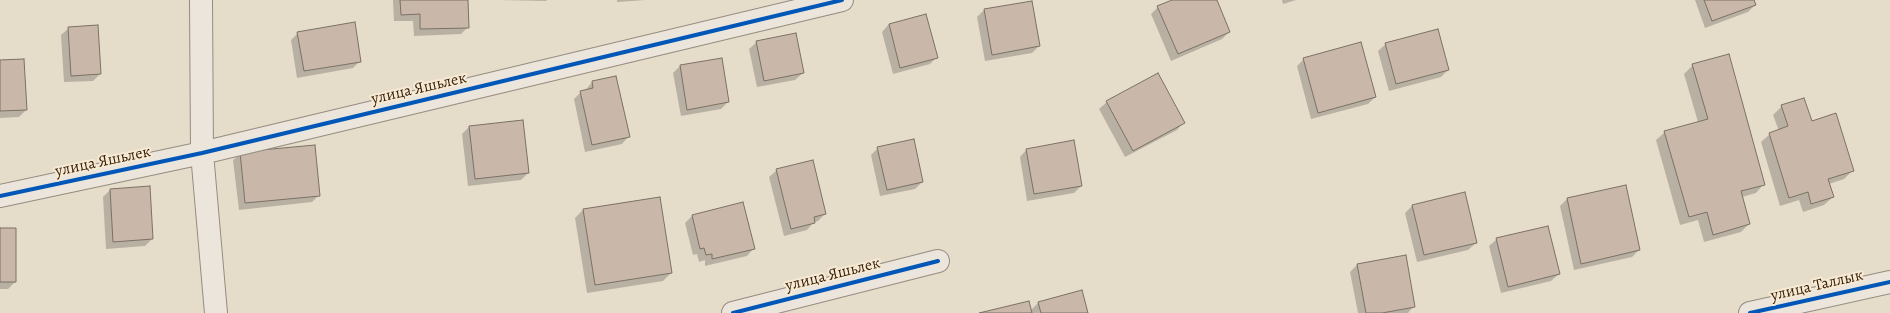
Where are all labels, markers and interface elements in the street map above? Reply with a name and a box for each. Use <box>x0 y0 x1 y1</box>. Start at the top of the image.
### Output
street label: улица Яшьлек <box>369 69 469 109</box>
street label: улица Яшьлек <box>53 142 153 182</box>
street label: улица Яшьлек <box>783 254 883 296</box>
street label: улица Таллык <box>1769 266 1865 306</box>

